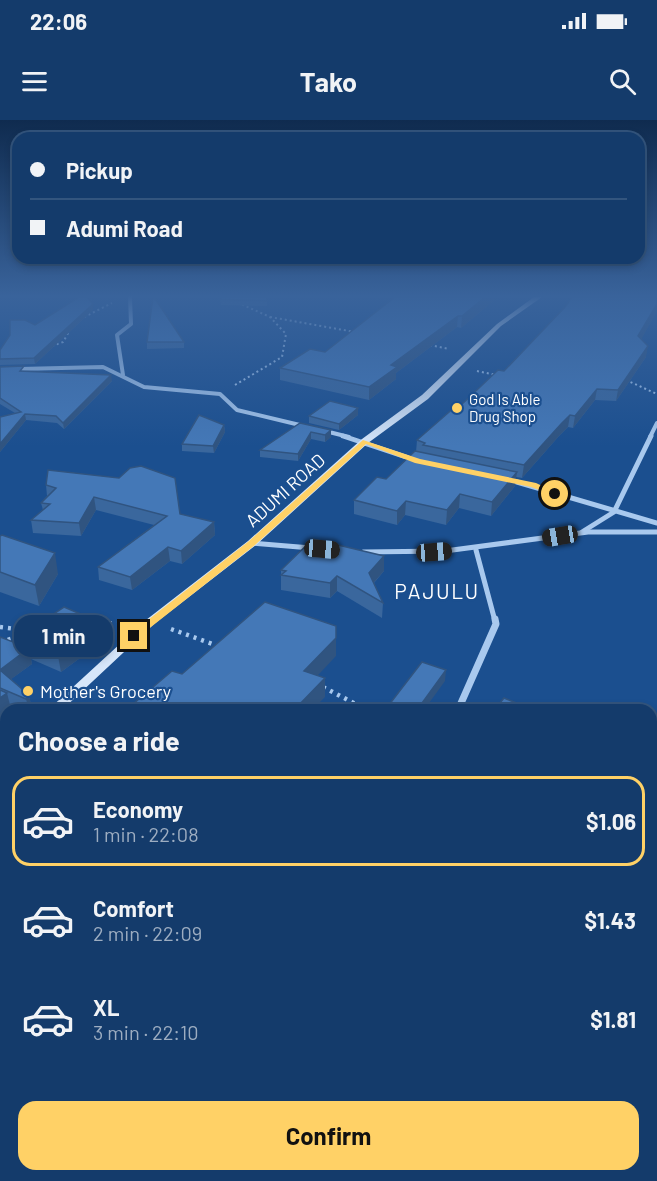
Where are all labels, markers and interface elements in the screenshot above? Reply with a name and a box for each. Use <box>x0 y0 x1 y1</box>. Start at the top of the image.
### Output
text: 22:06 <box>30 8 87 34</box>
icon: menu <box>18 65 51 98</box>
text: Tako <box>300 65 357 97</box>
icon: search <box>606 65 639 98</box>
text: Pickup <box>66 157 133 183</box>
text: Adumi Road <box>66 215 183 241</box>
place label: God Is Able Drug Shop <box>469 390 540 425</box>
marker: God Is Able Drug Shop <box>450 401 464 415</box>
street label: ADUMI ROAD <box>241 449 329 531</box>
route start <box>541 480 568 507</box>
car <box>541 524 579 548</box>
car <box>303 538 341 560</box>
car <box>415 542 453 562</box>
district label: PAJULU <box>394 578 480 603</box>
callout: 1 min <box>14 615 113 657</box>
route end <box>120 622 147 649</box>
text: 1 min <box>42 624 85 648</box>
place label: Mother's Grocery <box>40 680 171 702</box>
marker: Mother's Grocery <box>21 684 35 698</box>
text: Choose a ride <box>18 724 180 756</box>
icon: car <box>21 794 75 848</box>
text: Economy <box>93 796 183 822</box>
text: $1.06 <box>586 808 636 834</box>
text: 1 min · 22:08 <box>93 822 199 846</box>
icon: car <box>21 893 75 947</box>
text: Comfort <box>93 895 174 921</box>
text: $1.43 <box>584 907 636 933</box>
text: 2 min · 22:09 <box>93 921 202 945</box>
icon: car <box>21 992 75 1046</box>
text: XL <box>93 994 119 1020</box>
text: $1.81 <box>590 1006 636 1032</box>
text: 3 min · 22:10 <box>93 1020 198 1044</box>
button: Confirm <box>18 1101 639 1170</box>

